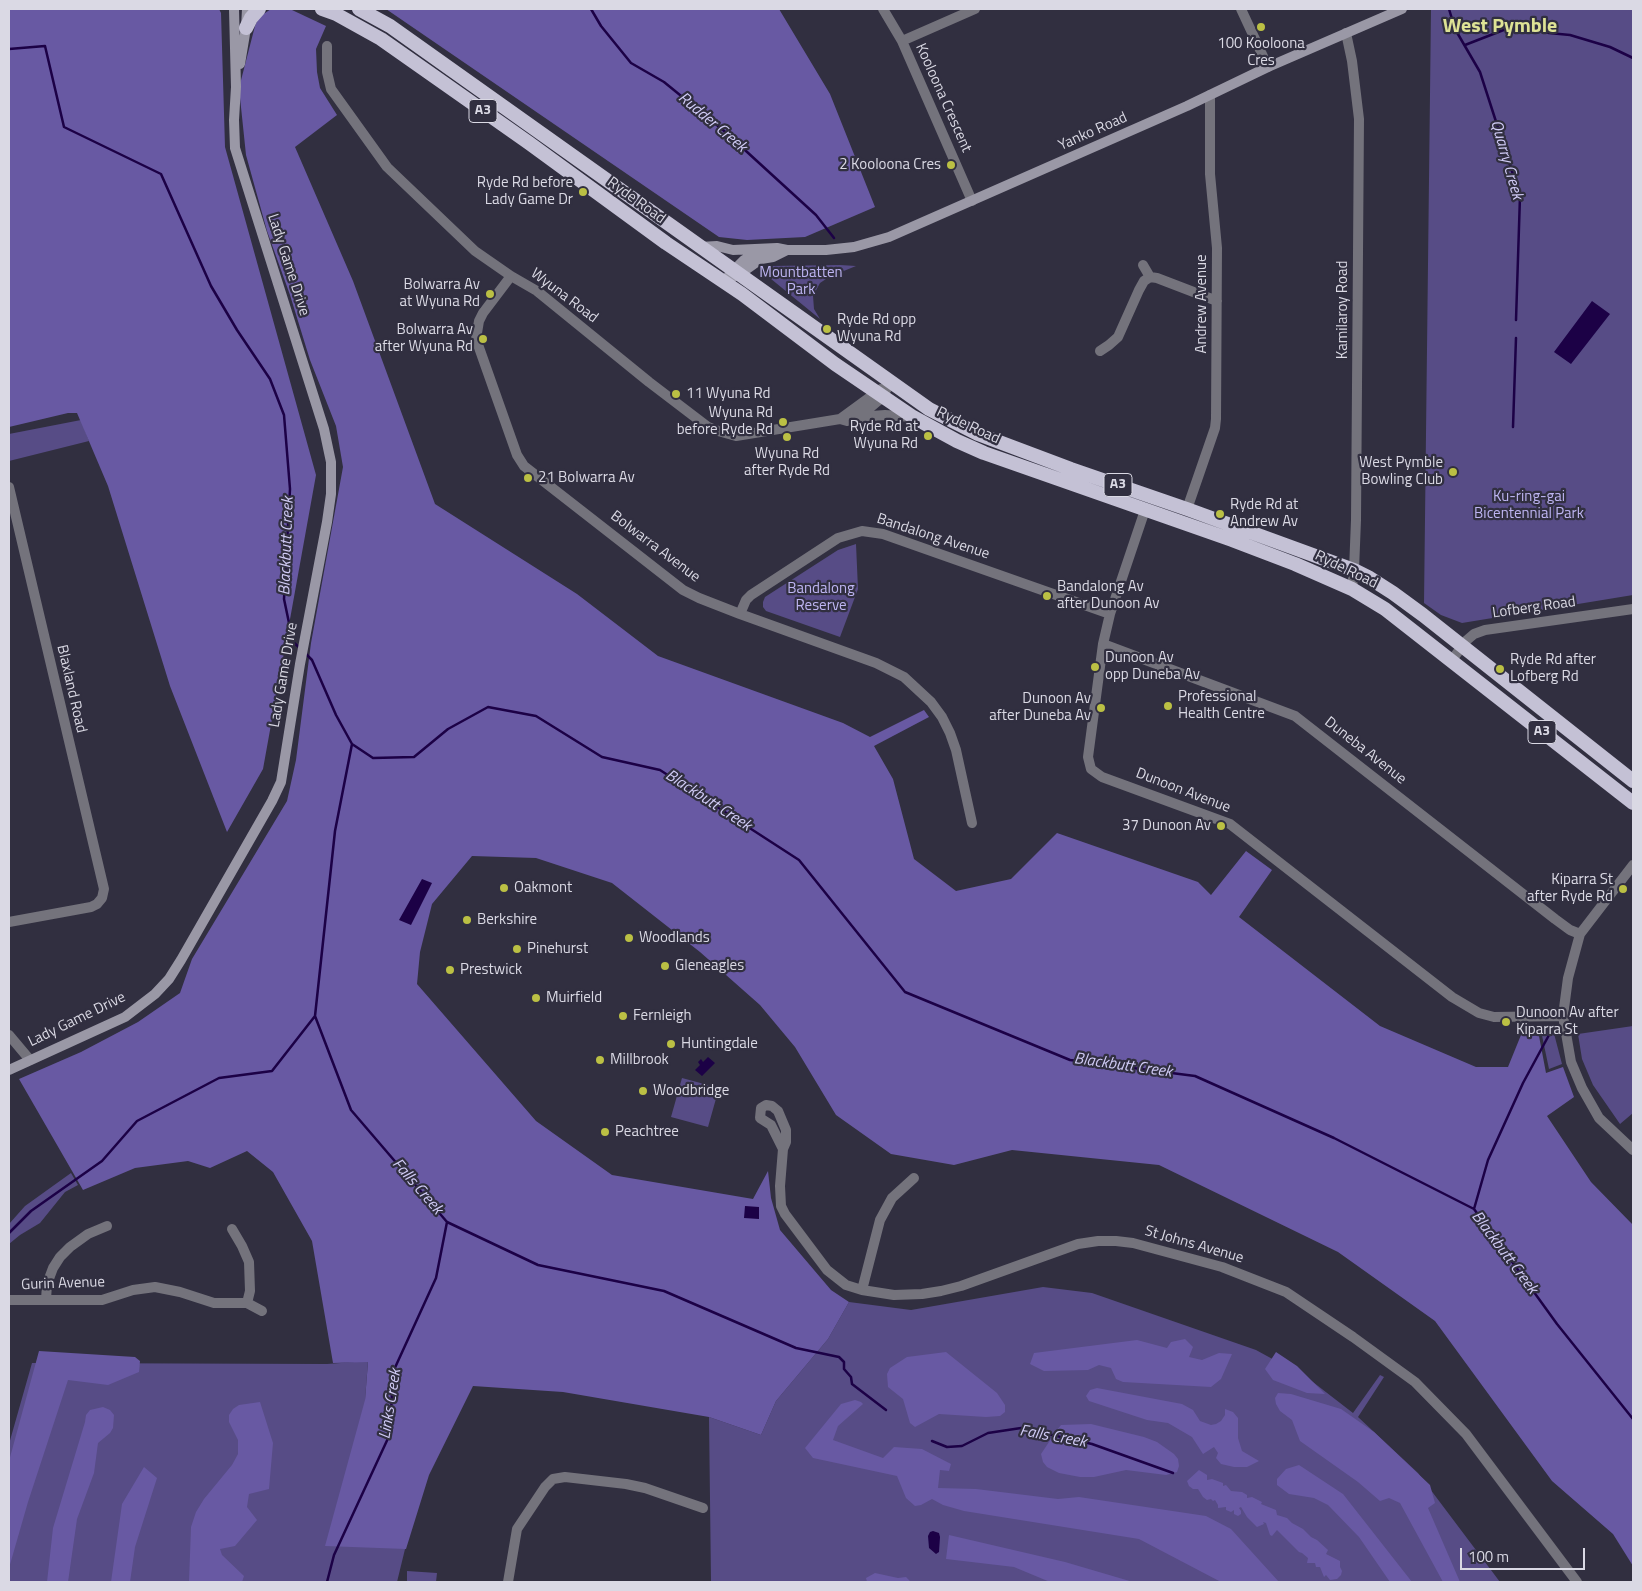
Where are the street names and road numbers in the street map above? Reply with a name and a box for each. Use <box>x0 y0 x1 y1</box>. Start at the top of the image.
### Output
street label: Kooloona Crescent <box>911 41 975 155</box>
road number: A3 <box>469 100 497 122</box>
street label: Yanko Road <box>1056 109 1130 155</box>
street label: Ryde Road <box>603 174 669 228</box>
street label: Lady Game Drive <box>263 212 313 318</box>
street label: Andrew Avenue <box>1193 254 1211 354</box>
street label: Kamilaroy Road <box>1334 261 1352 359</box>
street label: Wyuna Road <box>527 265 601 327</box>
street label: Ryde Road <box>934 404 1002 448</box>
road number: A3 <box>1104 474 1132 496</box>
street label: Bolwarra Avenue <box>607 507 703 587</box>
street label: Bandalong Avenue <box>874 510 992 564</box>
street label: Ryde Road <box>1312 547 1380 593</box>
street label: Lofberg Road <box>1491 593 1577 623</box>
street label: Lady Game Drive <box>266 621 302 729</box>
street label: Blaxland Road <box>52 643 90 735</box>
street label: Duneba Avenue <box>1320 713 1410 789</box>
road number: A3 <box>1528 720 1556 744</box>
street label: Dunoon Avenue <box>1133 765 1233 817</box>
street label: Lady Game Drive <box>25 989 129 1051</box>
street label: St Johns Avenue <box>1142 1222 1246 1268</box>
street label: Gurin Avenue <box>21 1274 105 1294</box>

